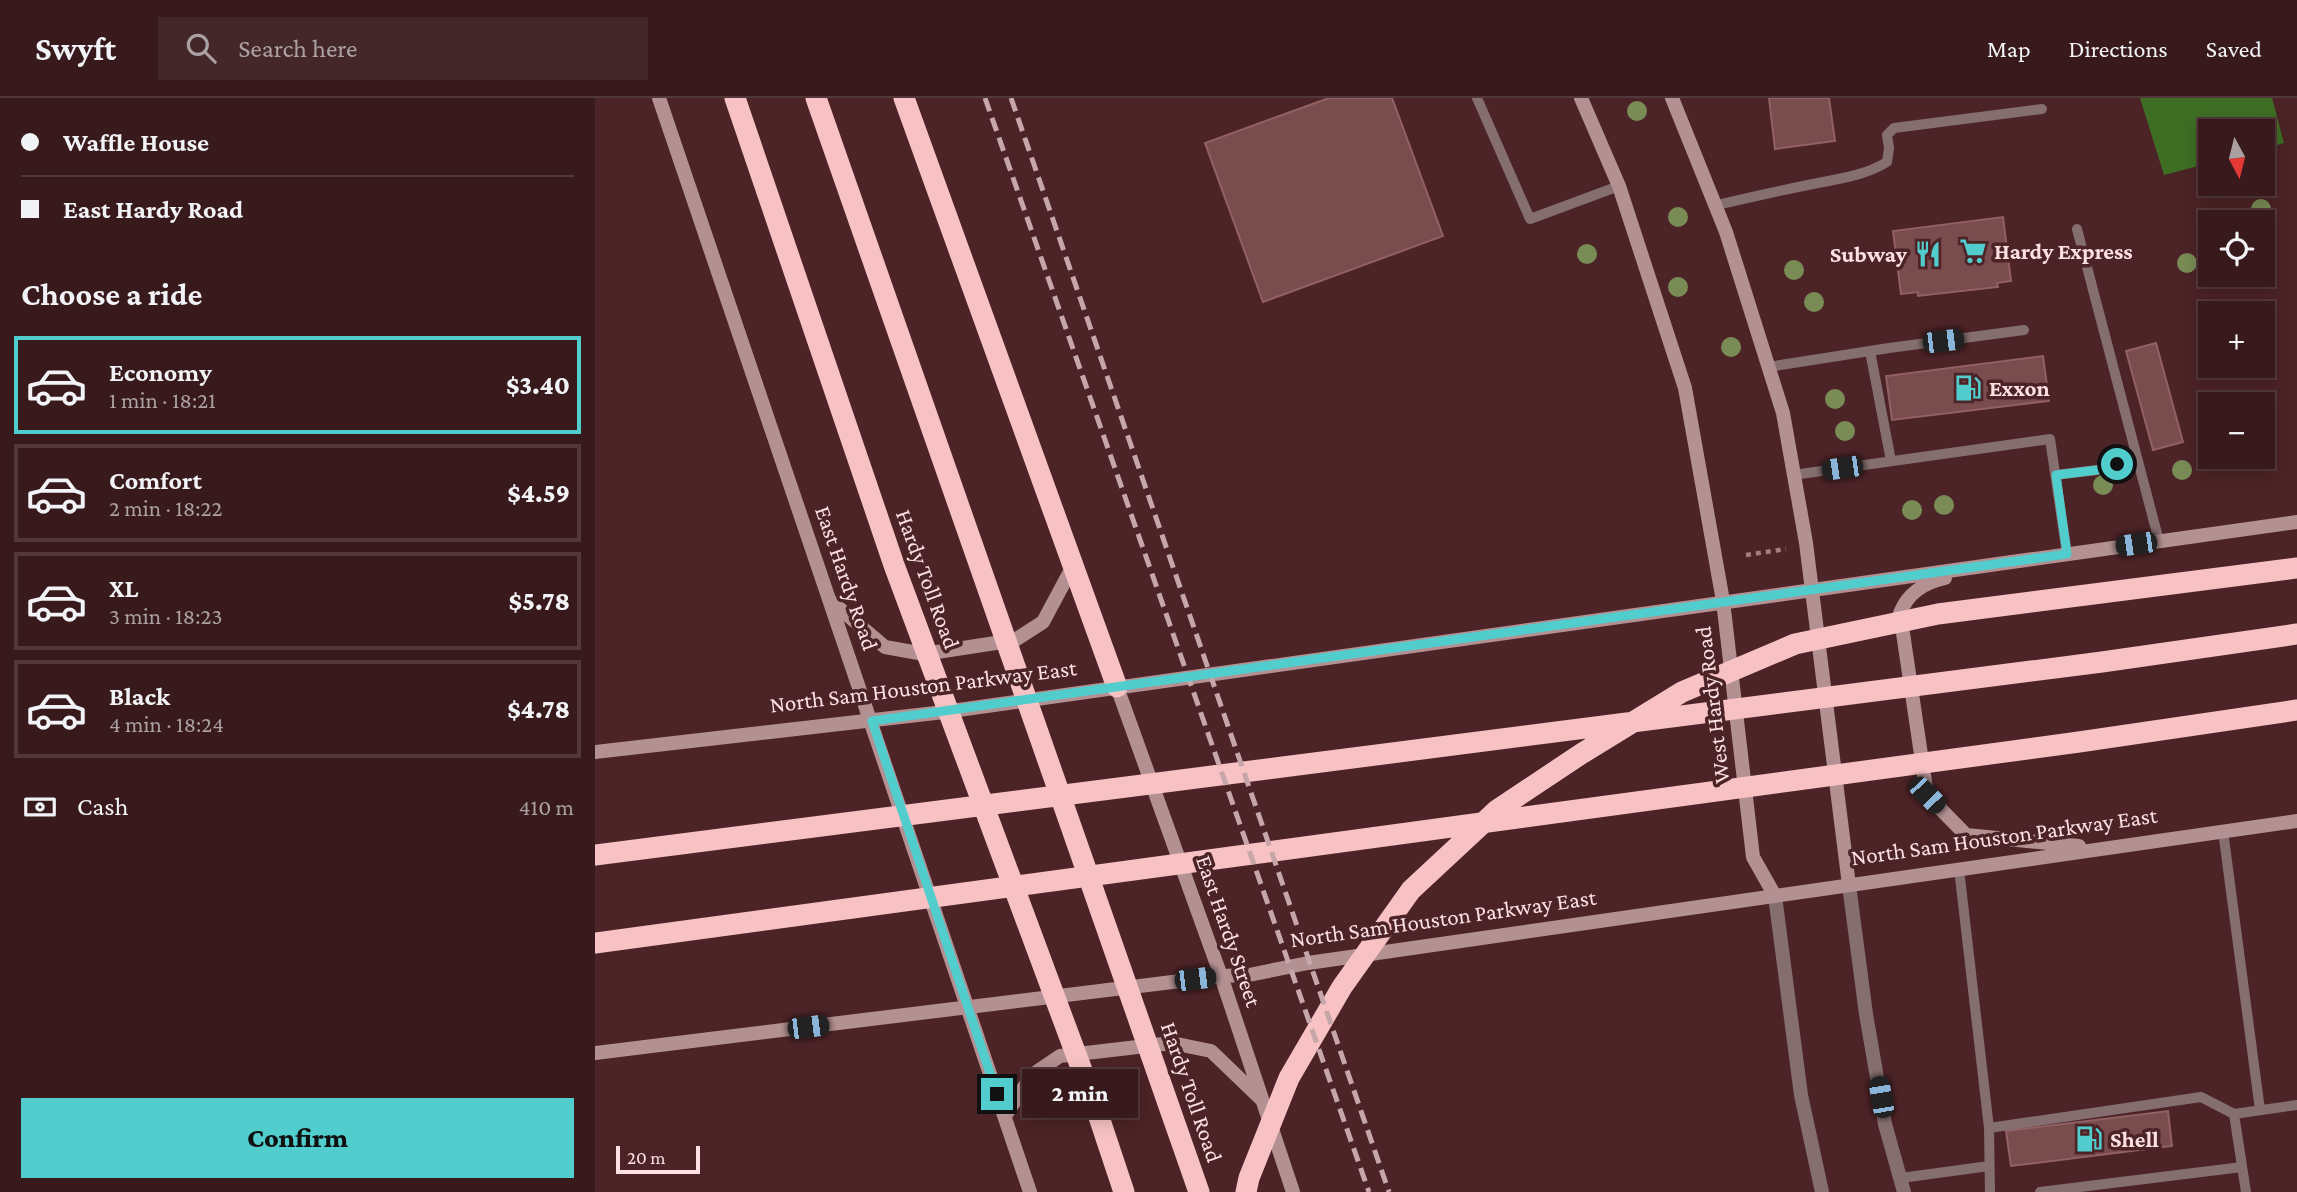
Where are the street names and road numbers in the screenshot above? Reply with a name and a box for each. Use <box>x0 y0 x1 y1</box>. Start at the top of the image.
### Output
street label: East Hardy Road <box>810 502 884 654</box>
street label: Hardy Toll Road <box>891 506 965 652</box>
street label: West Hardy Road <box>1689 625 1735 785</box>
street label: North Sam Houston Parkway East <box>768 654 1078 718</box>
street label: North Sam Houston Parkway East <box>1849 802 2159 870</box>
street label: East Hardy Street <box>1191 852 1267 1010</box>
street label: North Sam Houston Parkway East <box>1288 884 1598 952</box>
street label: Hardy Toll Road <box>1156 1019 1228 1165</box>

